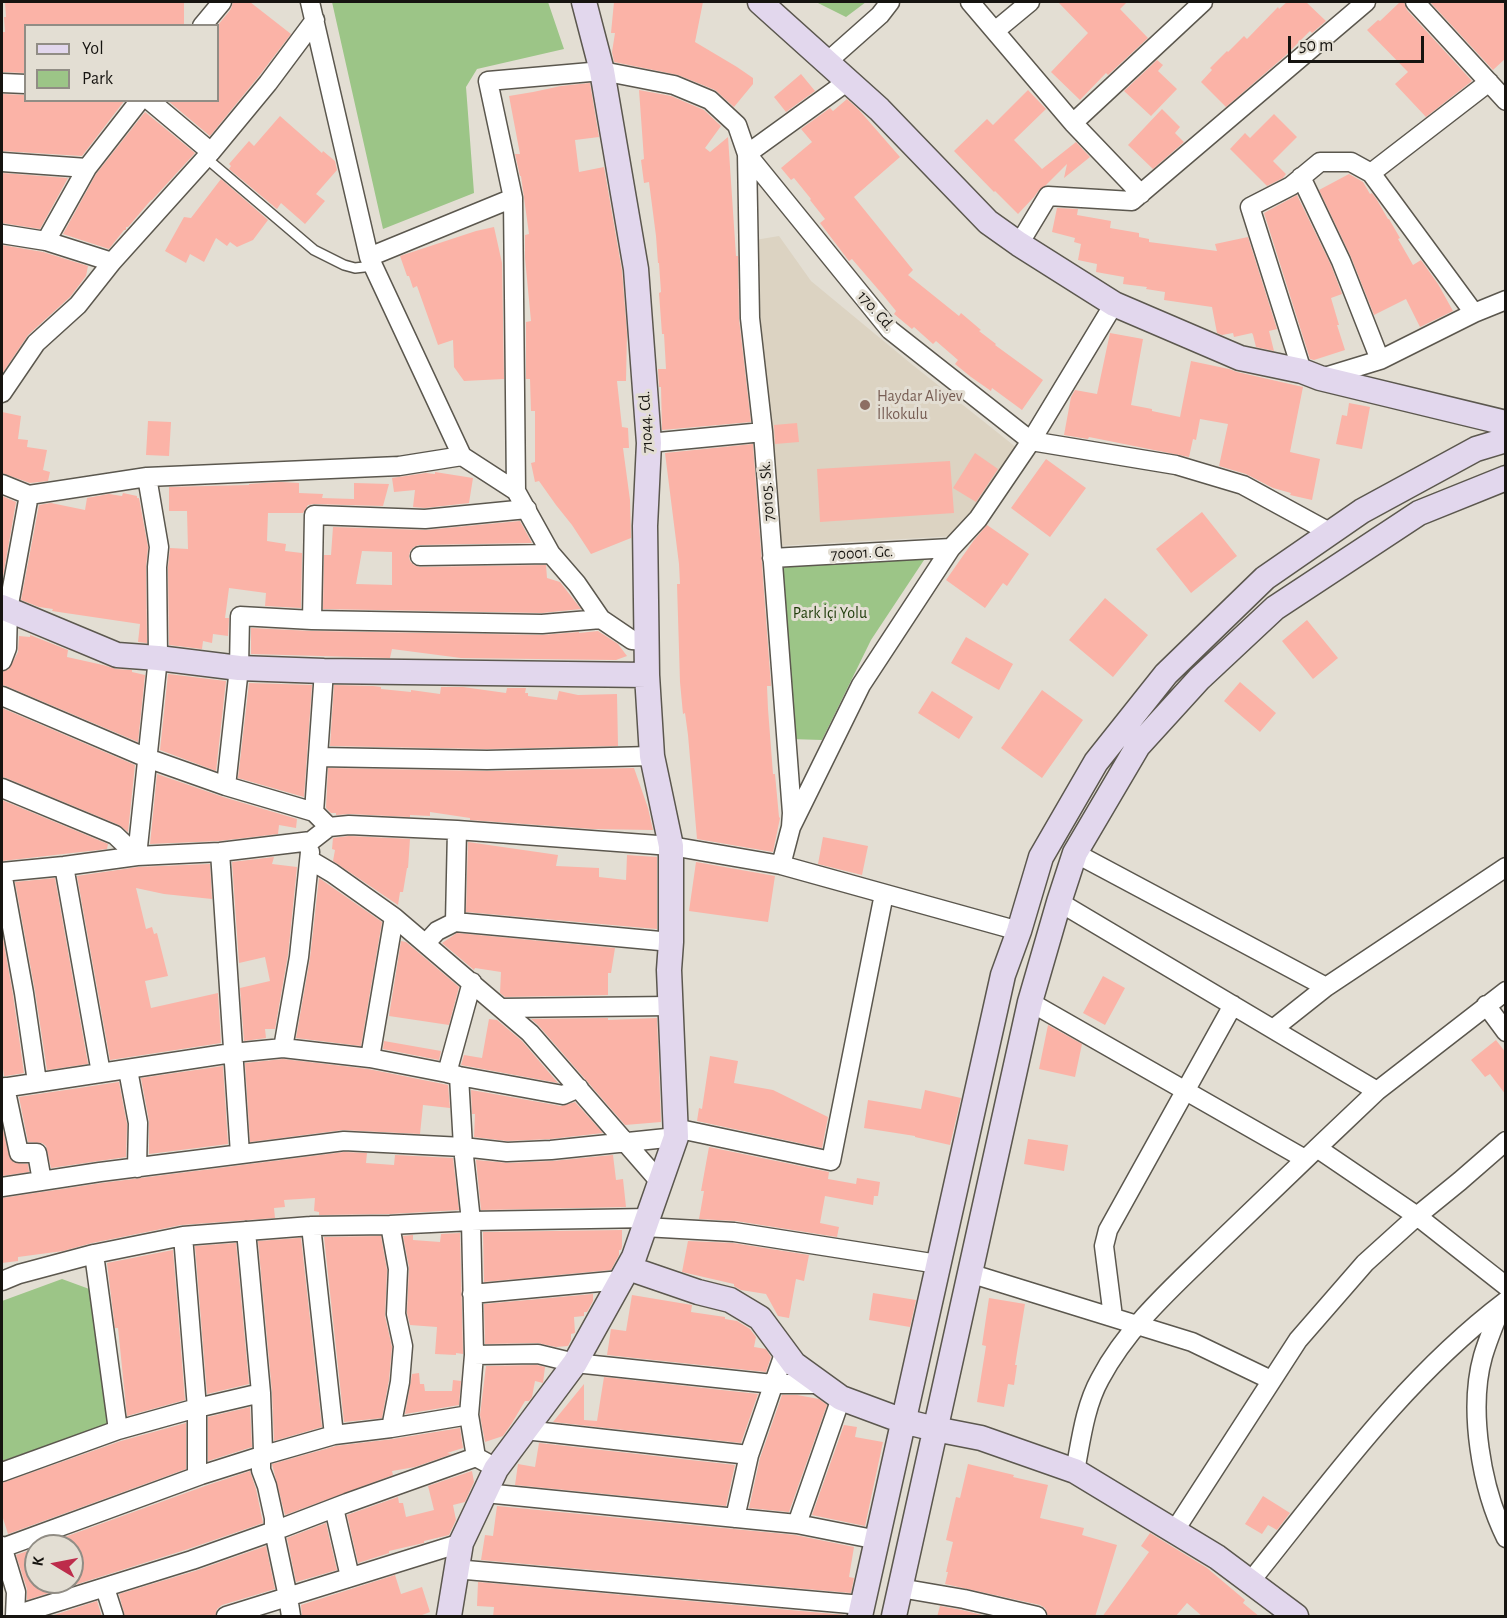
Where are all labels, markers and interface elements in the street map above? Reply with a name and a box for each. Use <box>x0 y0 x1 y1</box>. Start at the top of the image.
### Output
legend <box>24 24 219 102</box>
scale bar <box>1291 24 1428 62</box>
text: 50 m <box>1299 37 1333 55</box>
text: Yol <box>82 40 104 58</box>
text: Park <box>82 70 113 88</box>
street label: 170. Cd. <box>853 287 899 335</box>
place label: Haydar Aliyev İlkokulu <box>877 386 963 424</box>
street label: 71044. Cd. <box>635 390 657 454</box>
marker: Haydar Aliyev İlkokulu <box>858 398 872 412</box>
street label: 70105. Sk. <box>755 460 779 522</box>
street label: 70001. Gc. <box>830 542 894 564</box>
park label: Park İçi Yolu <box>793 603 867 623</box>
north arrow <box>24 1534 84 1594</box>
text: K <box>30 1555 47 1567</box>

